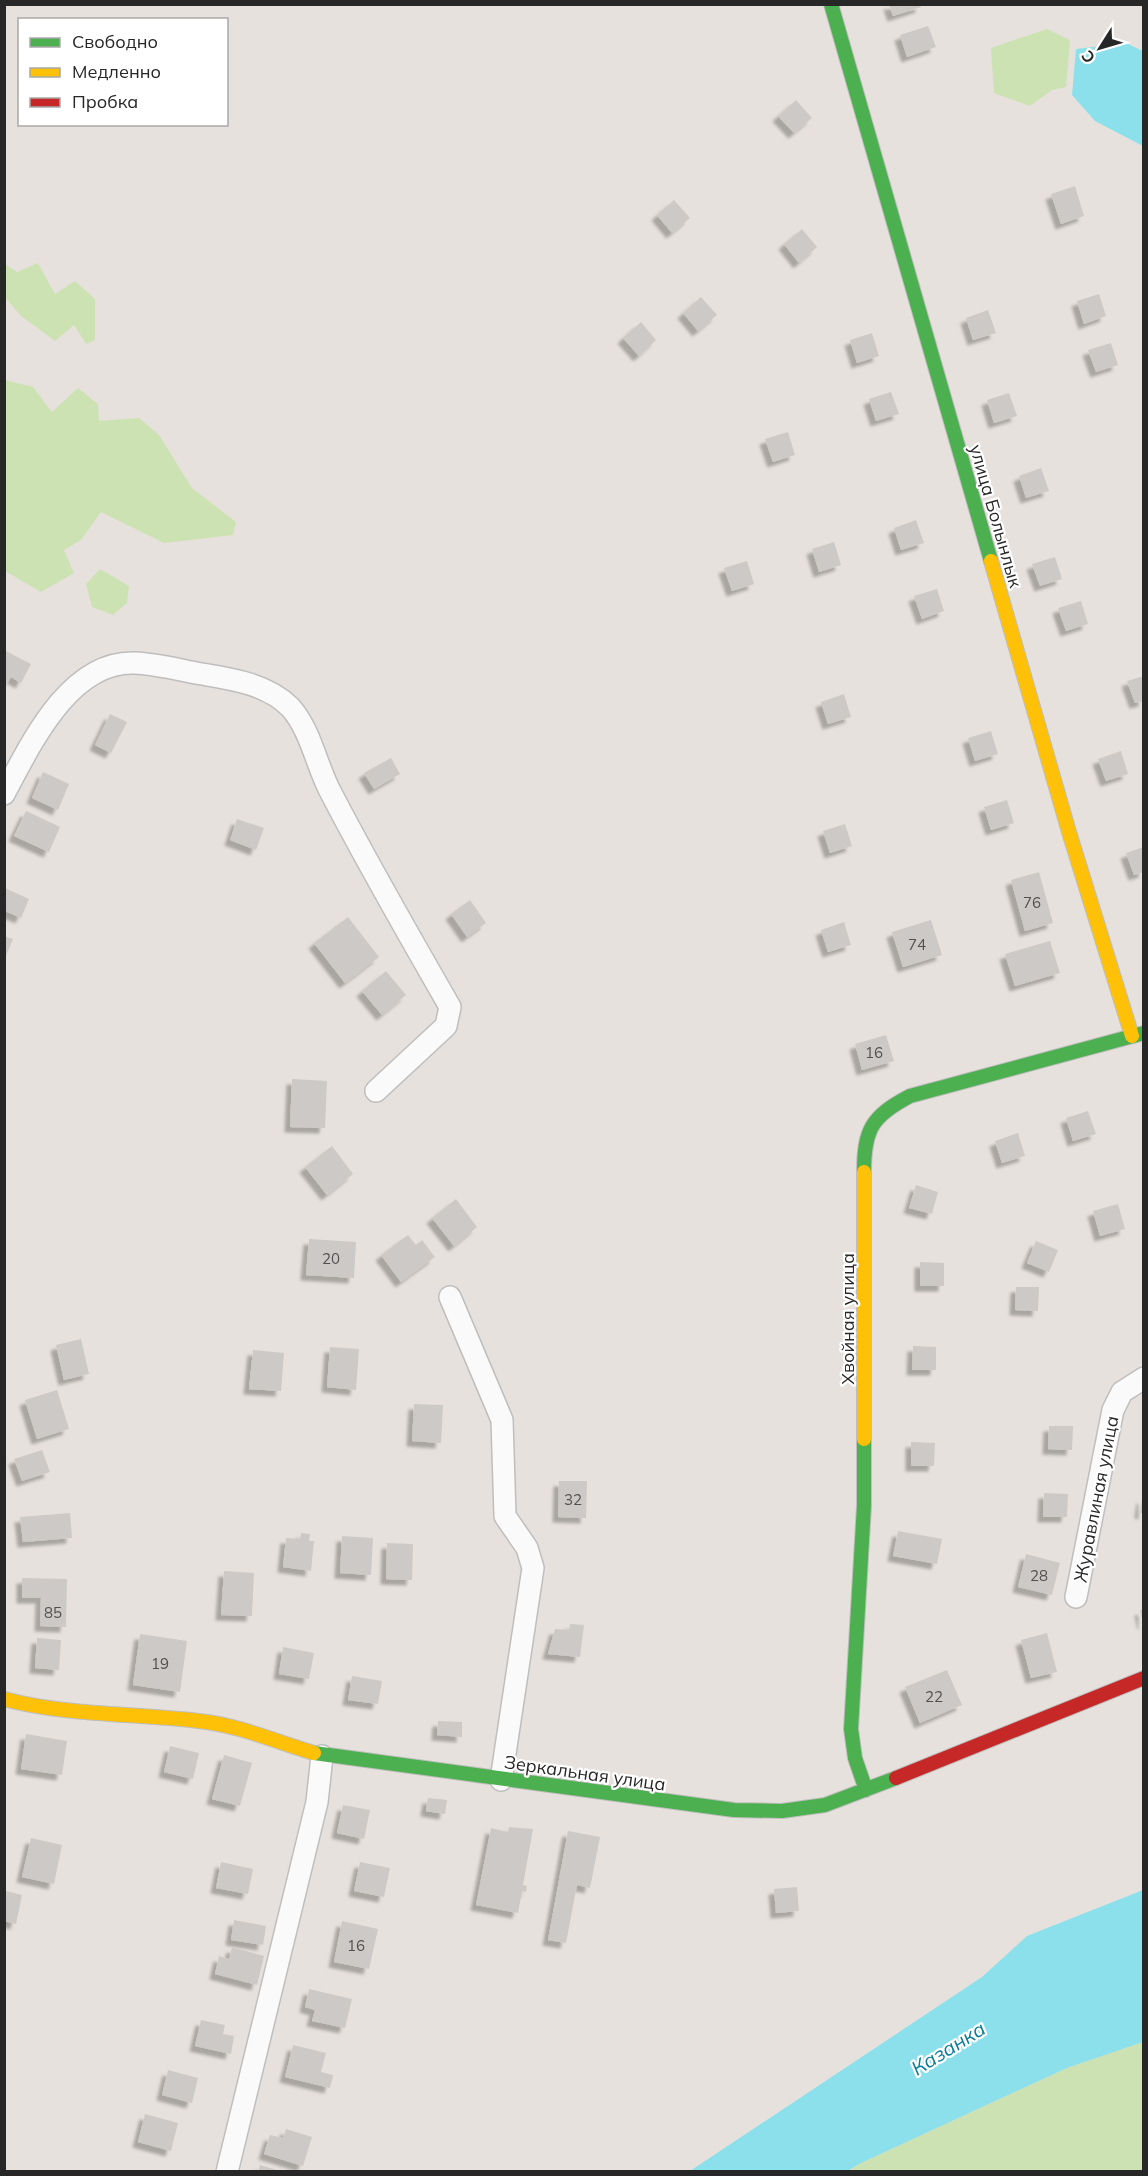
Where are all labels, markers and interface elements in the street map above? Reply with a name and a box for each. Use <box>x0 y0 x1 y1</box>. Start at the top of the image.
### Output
legend <box>18 18 228 126</box>
north arrow <box>1070 18 1130 78</box>
text: Свободно <box>72 30 158 53</box>
text: С <box>1077 47 1099 67</box>
text: Медленно <box>72 60 161 83</box>
text: Пробка <box>72 90 138 113</box>
street label: улица Болынлык <box>965 442 1028 591</box>
house number: 76 <box>1023 893 1041 912</box>
house number: 74 <box>908 935 926 954</box>
house number: 16 <box>865 1043 883 1062</box>
house number: 20 <box>322 1249 340 1268</box>
street label: Хвойная улица <box>836 1253 859 1385</box>
street label: Журавлиная улица <box>1069 1414 1123 1584</box>
house number: 32 <box>564 1490 582 1509</box>
house number: 28 <box>1030 1566 1048 1585</box>
house number: 85 <box>44 1603 62 1622</box>
house number: 19 <box>151 1654 169 1673</box>
house number: 22 <box>925 1687 943 1706</box>
street label: Зеркальная улица <box>503 1750 667 1796</box>
house number: 16 <box>347 1936 365 1955</box>
water label: Казанка <box>906 2016 990 2080</box>

